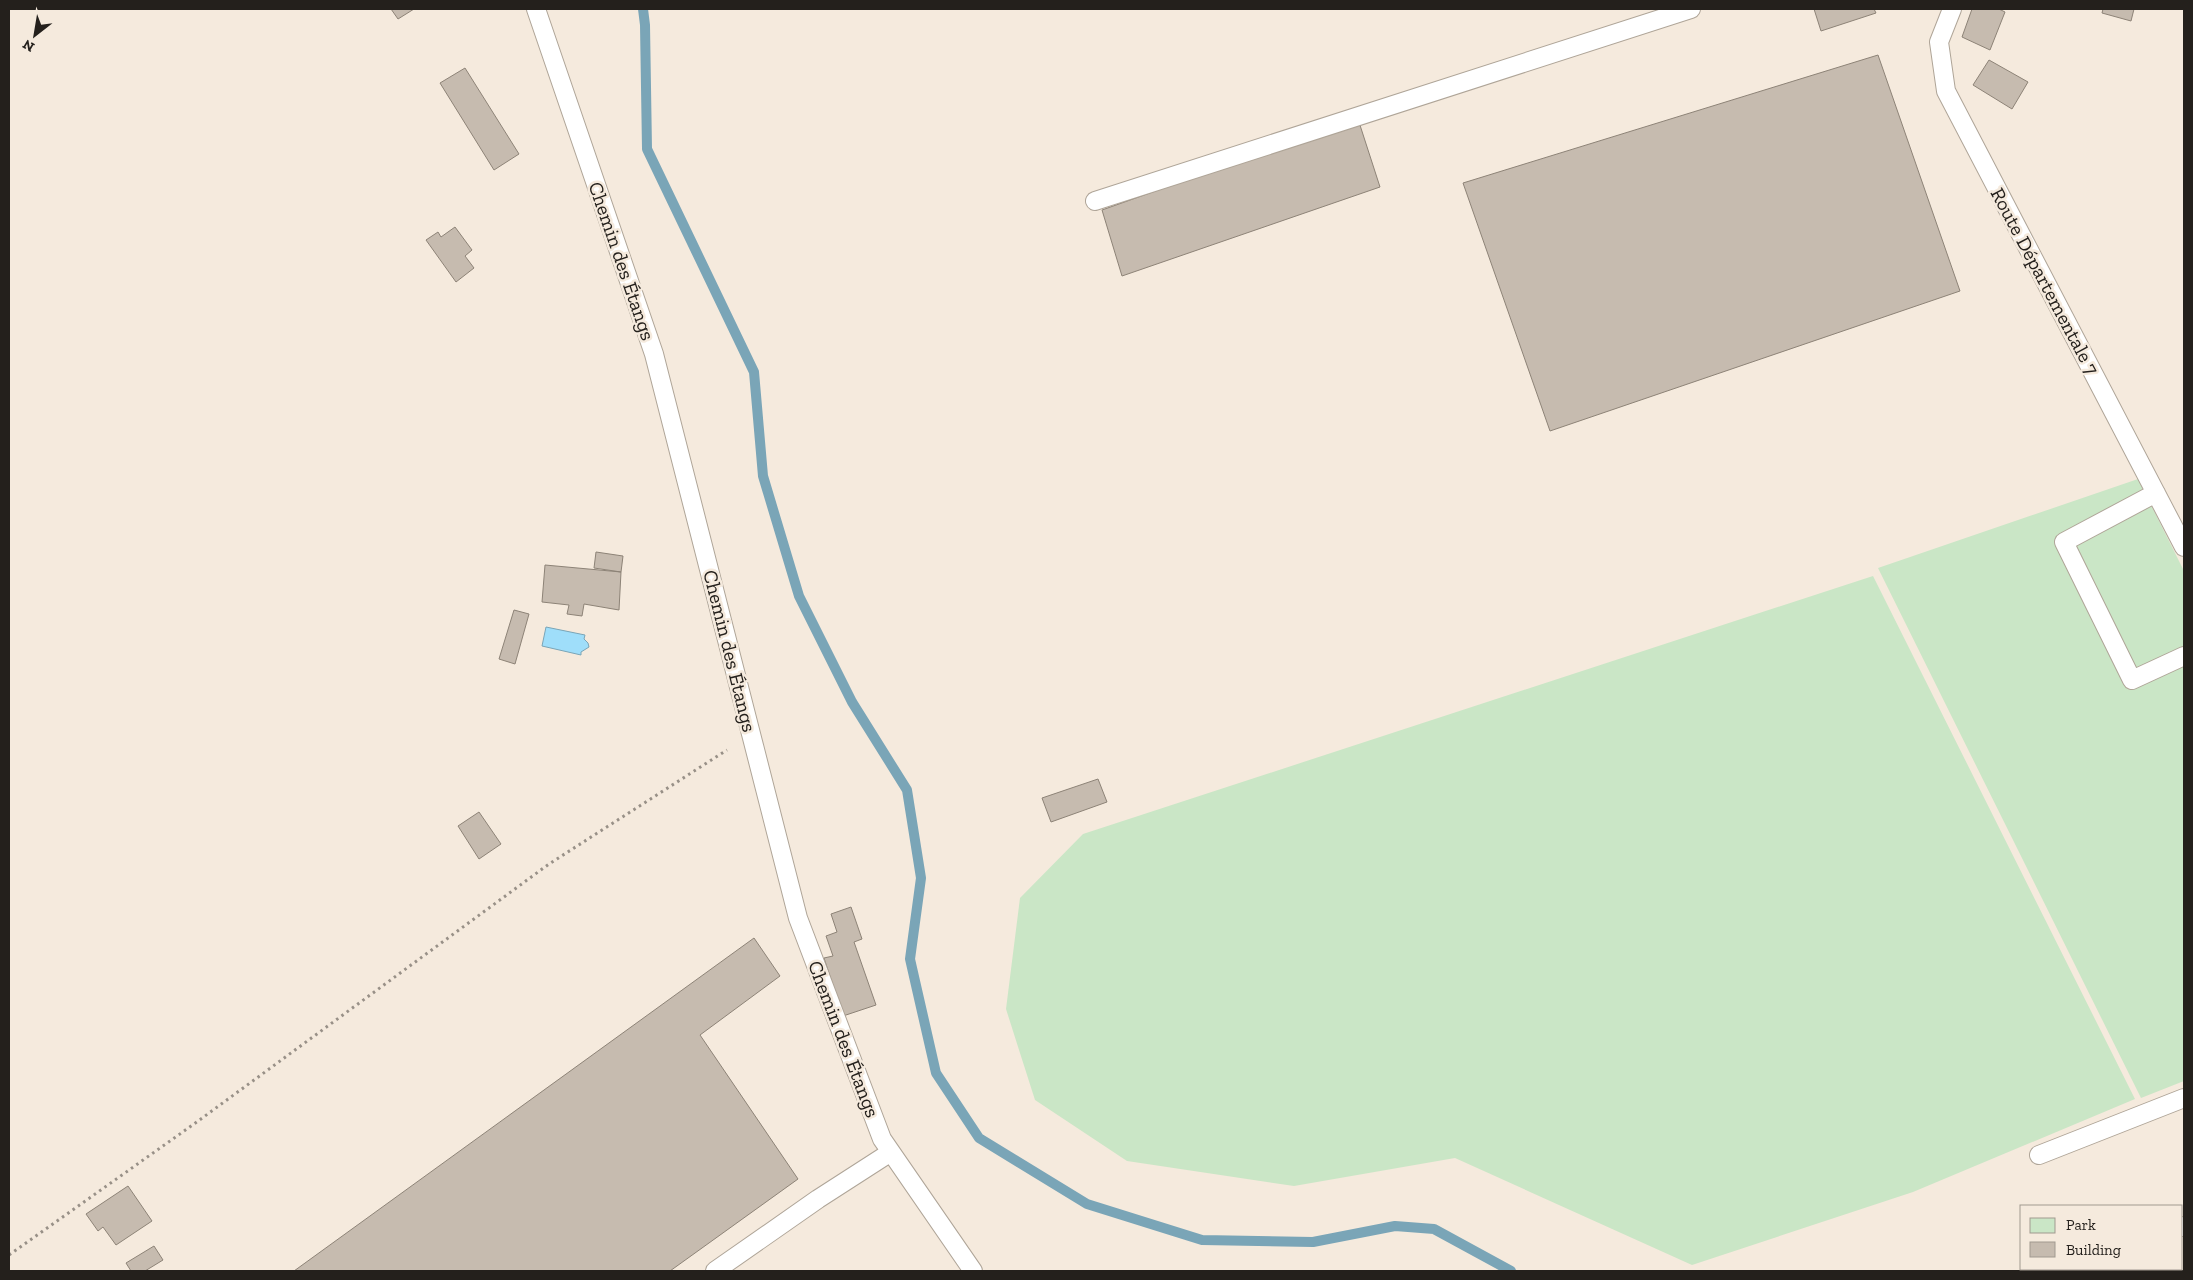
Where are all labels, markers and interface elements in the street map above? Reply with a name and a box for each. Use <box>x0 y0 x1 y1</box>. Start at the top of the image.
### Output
north arrow <box>10 10 60 60</box>
text: N <box>19 36 38 56</box>
street label: Chemin des Étangs <box>584 179 660 343</box>
street label: Route Départementale 7 <box>1986 183 2105 379</box>
street label: Chemin des Étangs <box>698 568 762 734</box>
street label: Chemin des Étangs <box>803 957 885 1121</box>
legend <box>2020 1205 2183 1270</box>
text: Park <box>2066 1216 2096 1234</box>
text: Building <box>2066 1241 2121 1259</box>

